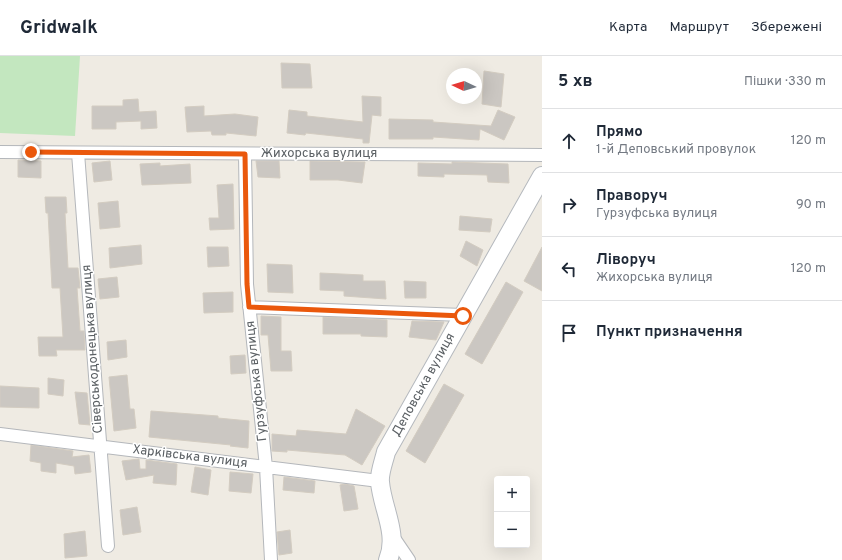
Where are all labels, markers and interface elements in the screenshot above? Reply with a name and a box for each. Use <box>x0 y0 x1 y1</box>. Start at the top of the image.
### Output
text: Gridwalk <box>20 16 98 40</box>
text: Карта <box>609 19 647 36</box>
text: Маршрут <box>669 19 729 36</box>
text: Збережені <box>751 19 822 36</box>
north arrow <box>446 68 482 104</box>
text: 5 хв <box>558 71 593 93</box>
text: Пішки · 330 m <box>744 74 826 90</box>
text: Прямо <box>596 123 643 142</box>
icon: ahead <box>558 130 580 152</box>
text: 120 m <box>791 133 826 149</box>
text: 1-й Деповський провулок <box>596 142 756 158</box>
route end <box>22 143 40 161</box>
street label: Жихорська вулиця <box>261 146 377 162</box>
text: Праворуч <box>596 187 667 206</box>
icon: right <box>558 194 580 216</box>
text: 90 m <box>796 197 826 213</box>
text: Гурзуфська вулиця <box>596 206 717 222</box>
text: Ліворуч <box>596 251 656 270</box>
icon: left <box>558 258 580 280</box>
text: 120 m <box>791 261 826 277</box>
street label: Сіверськодонецька вулиця <box>79 264 107 434</box>
text: Жихорська вулиця <box>596 270 713 286</box>
route start <box>454 307 472 325</box>
street label: Гурзуфська вулиця <box>243 320 271 442</box>
icon: arrive <box>558 322 580 344</box>
text: Пункт призначення <box>596 323 743 342</box>
street label: Деповська вулиця <box>389 330 459 440</box>
street label: Харківська вулиця <box>132 442 248 472</box>
map controls <box>494 476 530 548</box>
button: + <box>494 476 530 512</box>
button: − <box>494 512 530 548</box>

